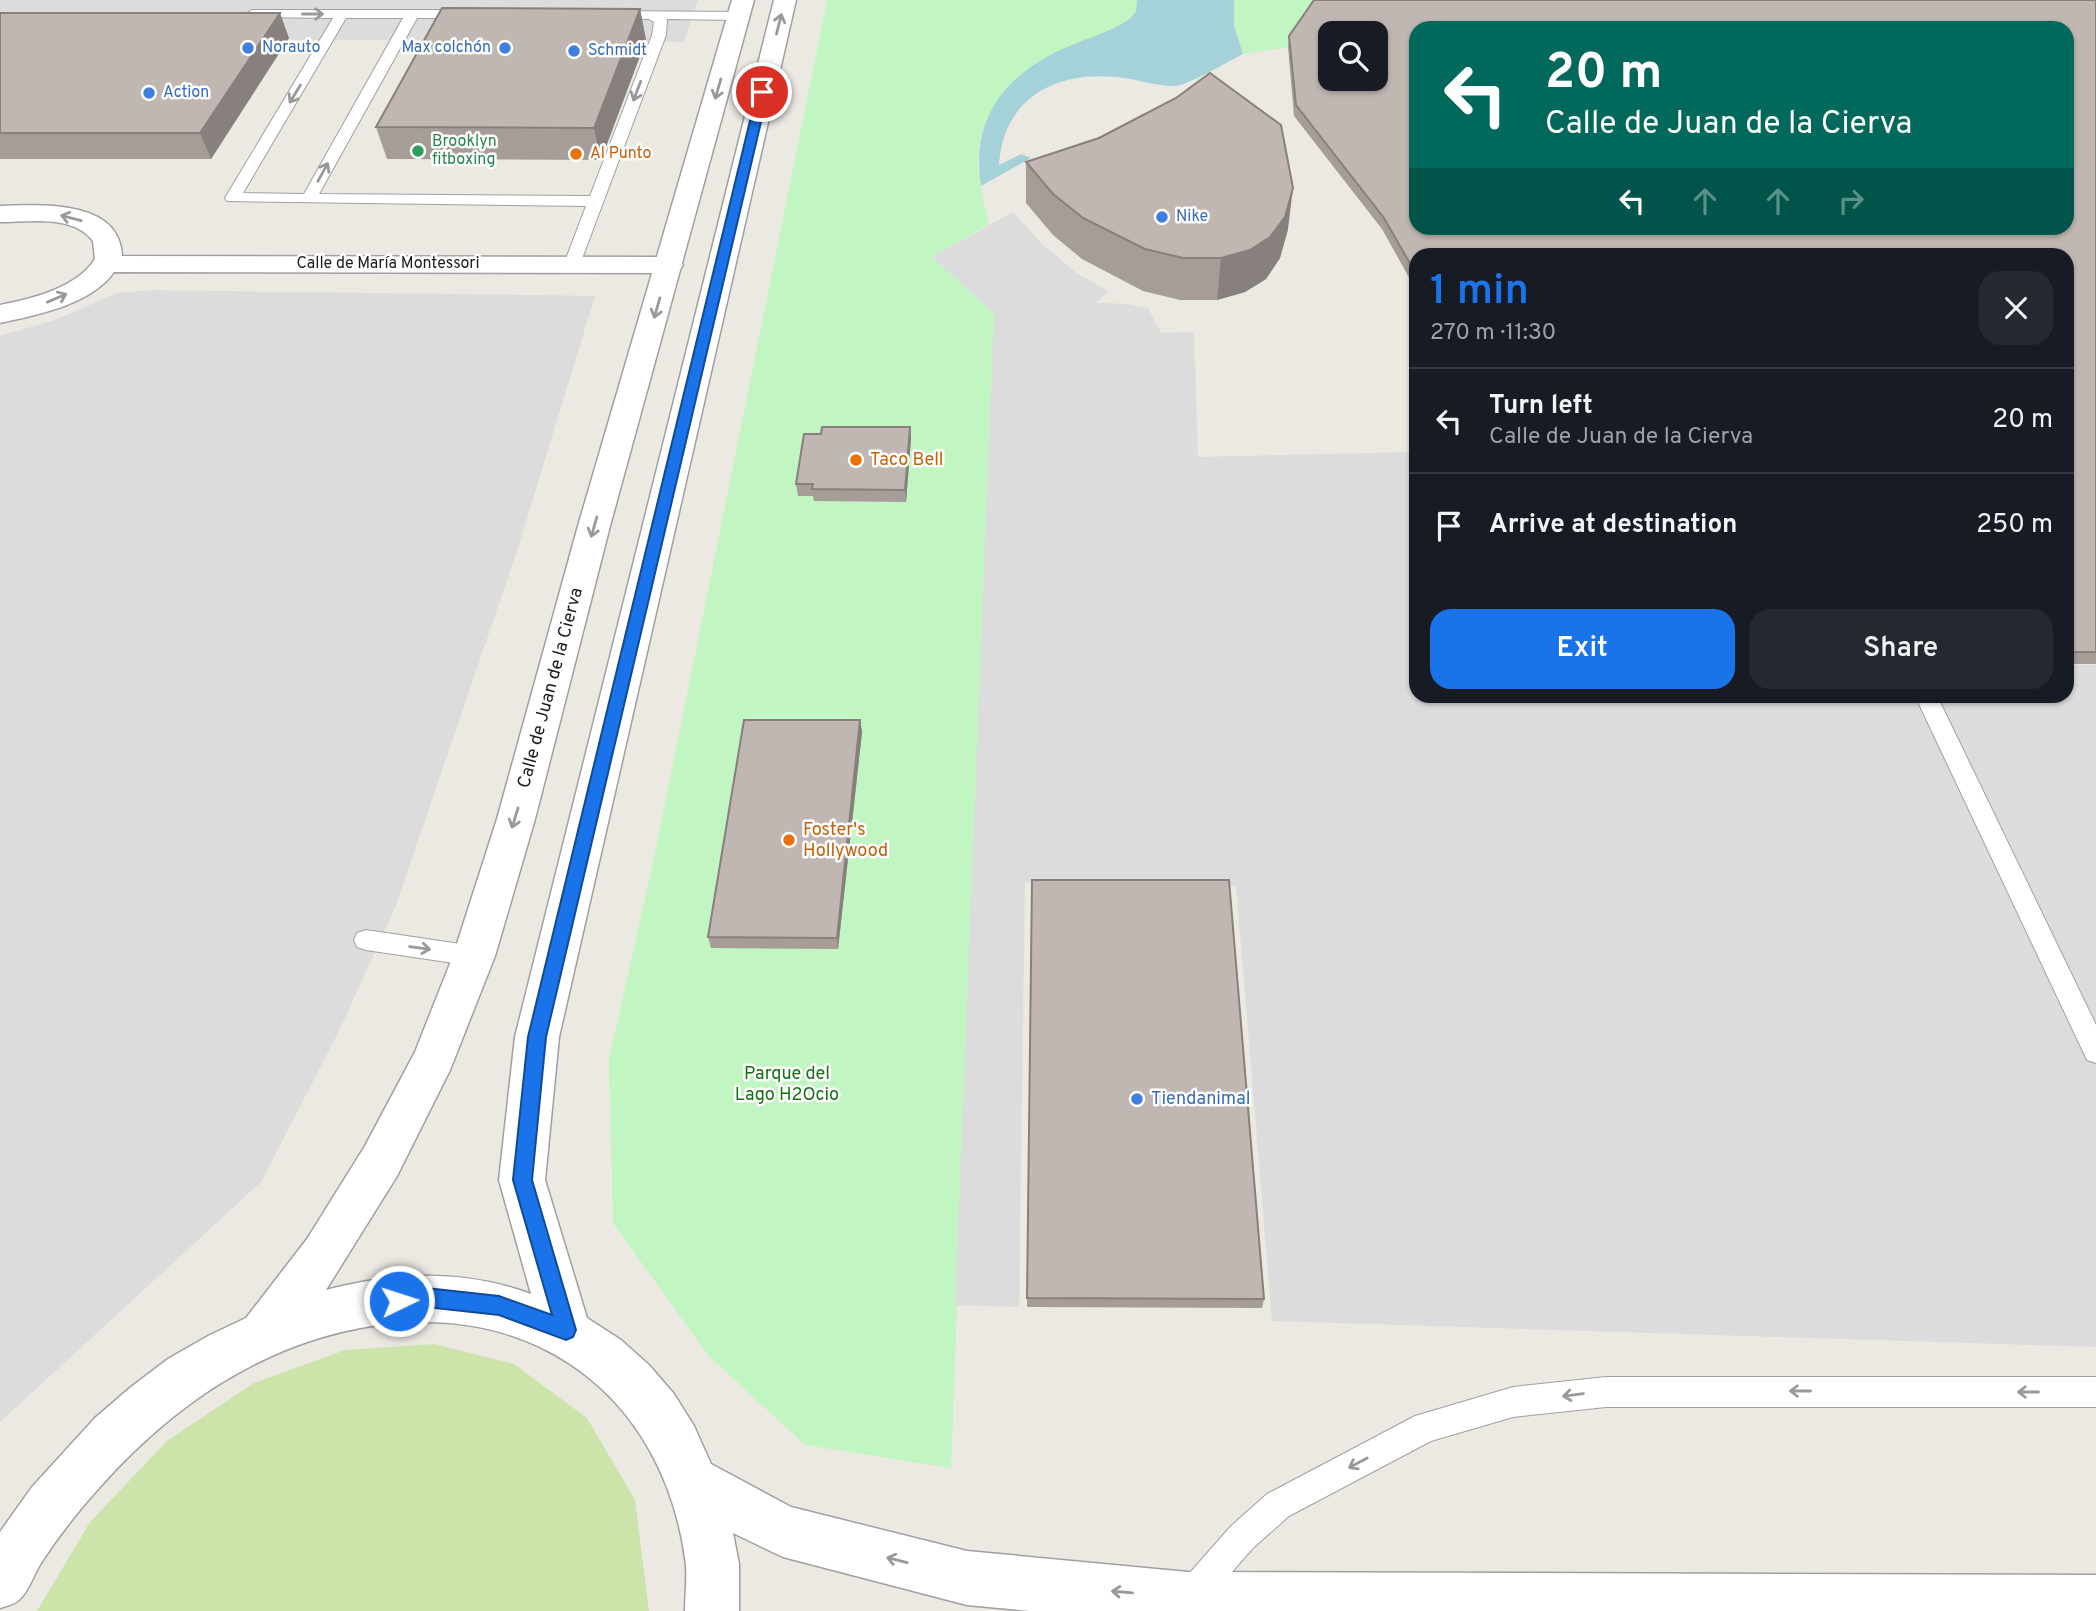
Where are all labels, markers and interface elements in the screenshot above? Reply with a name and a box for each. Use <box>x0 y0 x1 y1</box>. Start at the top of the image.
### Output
one-way arrow <box>301 7 324 21</box>
one-way arrow <box>773 13 786 36</box>
map controls <box>1318 21 1388 91</box>
button: search <box>1318 21 1388 91</box>
place label: Norauto <box>262 38 320 58</box>
place label: Max colchón <box>401 38 491 58</box>
marker: Norauto <box>240 40 256 56</box>
marker: Max colchón <box>497 40 513 56</box>
place label: Schmidt <box>588 41 647 61</box>
marker: Schmidt <box>566 43 582 59</box>
text: 20 m <box>1545 44 1662 106</box>
icon: left <box>1430 49 1521 140</box>
pin <box>732 62 792 122</box>
icon: arrive <box>743 73 781 111</box>
one-way arrow <box>711 78 724 100</box>
one-way arrow <box>630 79 642 101</box>
place label: Action <box>163 83 209 103</box>
one-way arrow <box>288 83 301 104</box>
marker: Action <box>141 85 157 101</box>
text: Calle de Juan de la Cierva <box>1545 105 1912 145</box>
place label: Brooklyn fitboxing <box>432 132 497 170</box>
marker: Brooklyn fitboxing <box>410 143 426 159</box>
place label: Al Punto <box>590 144 651 164</box>
marker: Al Punto <box>568 146 584 162</box>
one-way arrow <box>316 163 330 183</box>
icon: left <box>1613 182 1651 220</box>
icon: ahead <box>1686 182 1724 220</box>
icon: ahead <box>1759 182 1797 220</box>
icon: right <box>1832 182 1870 220</box>
place label: Nike <box>1176 207 1208 227</box>
marker: Nike <box>1154 209 1170 225</box>
one-way arrow <box>60 211 82 224</box>
street label: Calle de María Montessori <box>296 254 480 274</box>
text: 1 min <box>1430 266 1529 319</box>
button: close <box>1979 271 2053 345</box>
one-way arrow <box>46 290 68 303</box>
one-way arrow <box>650 297 663 319</box>
text: 270 m · 11:30 <box>1430 319 1556 348</box>
text: Turn left <box>1489 390 1593 423</box>
icon: left <box>1430 402 1468 440</box>
text: 20 m <box>1992 404 2053 437</box>
text: Calle de Juan de la Cierva <box>1489 423 1753 452</box>
place label: Taco Bell <box>870 449 944 472</box>
marker: Taco Bell <box>848 452 864 468</box>
icon: arrive <box>1430 507 1468 545</box>
text: Arrive at destination <box>1489 509 1737 542</box>
text: 250 m <box>1976 509 2053 542</box>
one-way arrow <box>587 515 600 538</box>
street label: Calle de Juan de la Cierva <box>513 585 589 791</box>
button: Exit <box>1430 609 1735 689</box>
button: Share <box>1749 609 2053 689</box>
one-way arrow <box>508 806 521 828</box>
place label: Foster's Hollywood <box>803 819 888 863</box>
marker: Foster's Hollywood <box>781 832 797 848</box>
one-way arrow <box>408 942 431 955</box>
park label: Parque del Lago H2Ocio <box>735 1063 839 1107</box>
place label: Tiendanimal <box>1151 1088 1250 1111</box>
marker: Tiendanimal <box>1129 1091 1145 1107</box>
position arrow <box>362 1264 436 1338</box>
one-way arrow <box>1789 1384 1812 1398</box>
one-way arrow <box>2017 1385 2040 1399</box>
one-way arrow <box>1562 1389 1585 1402</box>
one-way arrow <box>1348 1456 1369 1470</box>
one-way arrow <box>886 1553 909 1566</box>
one-way arrow <box>1111 1586 1133 1599</box>

